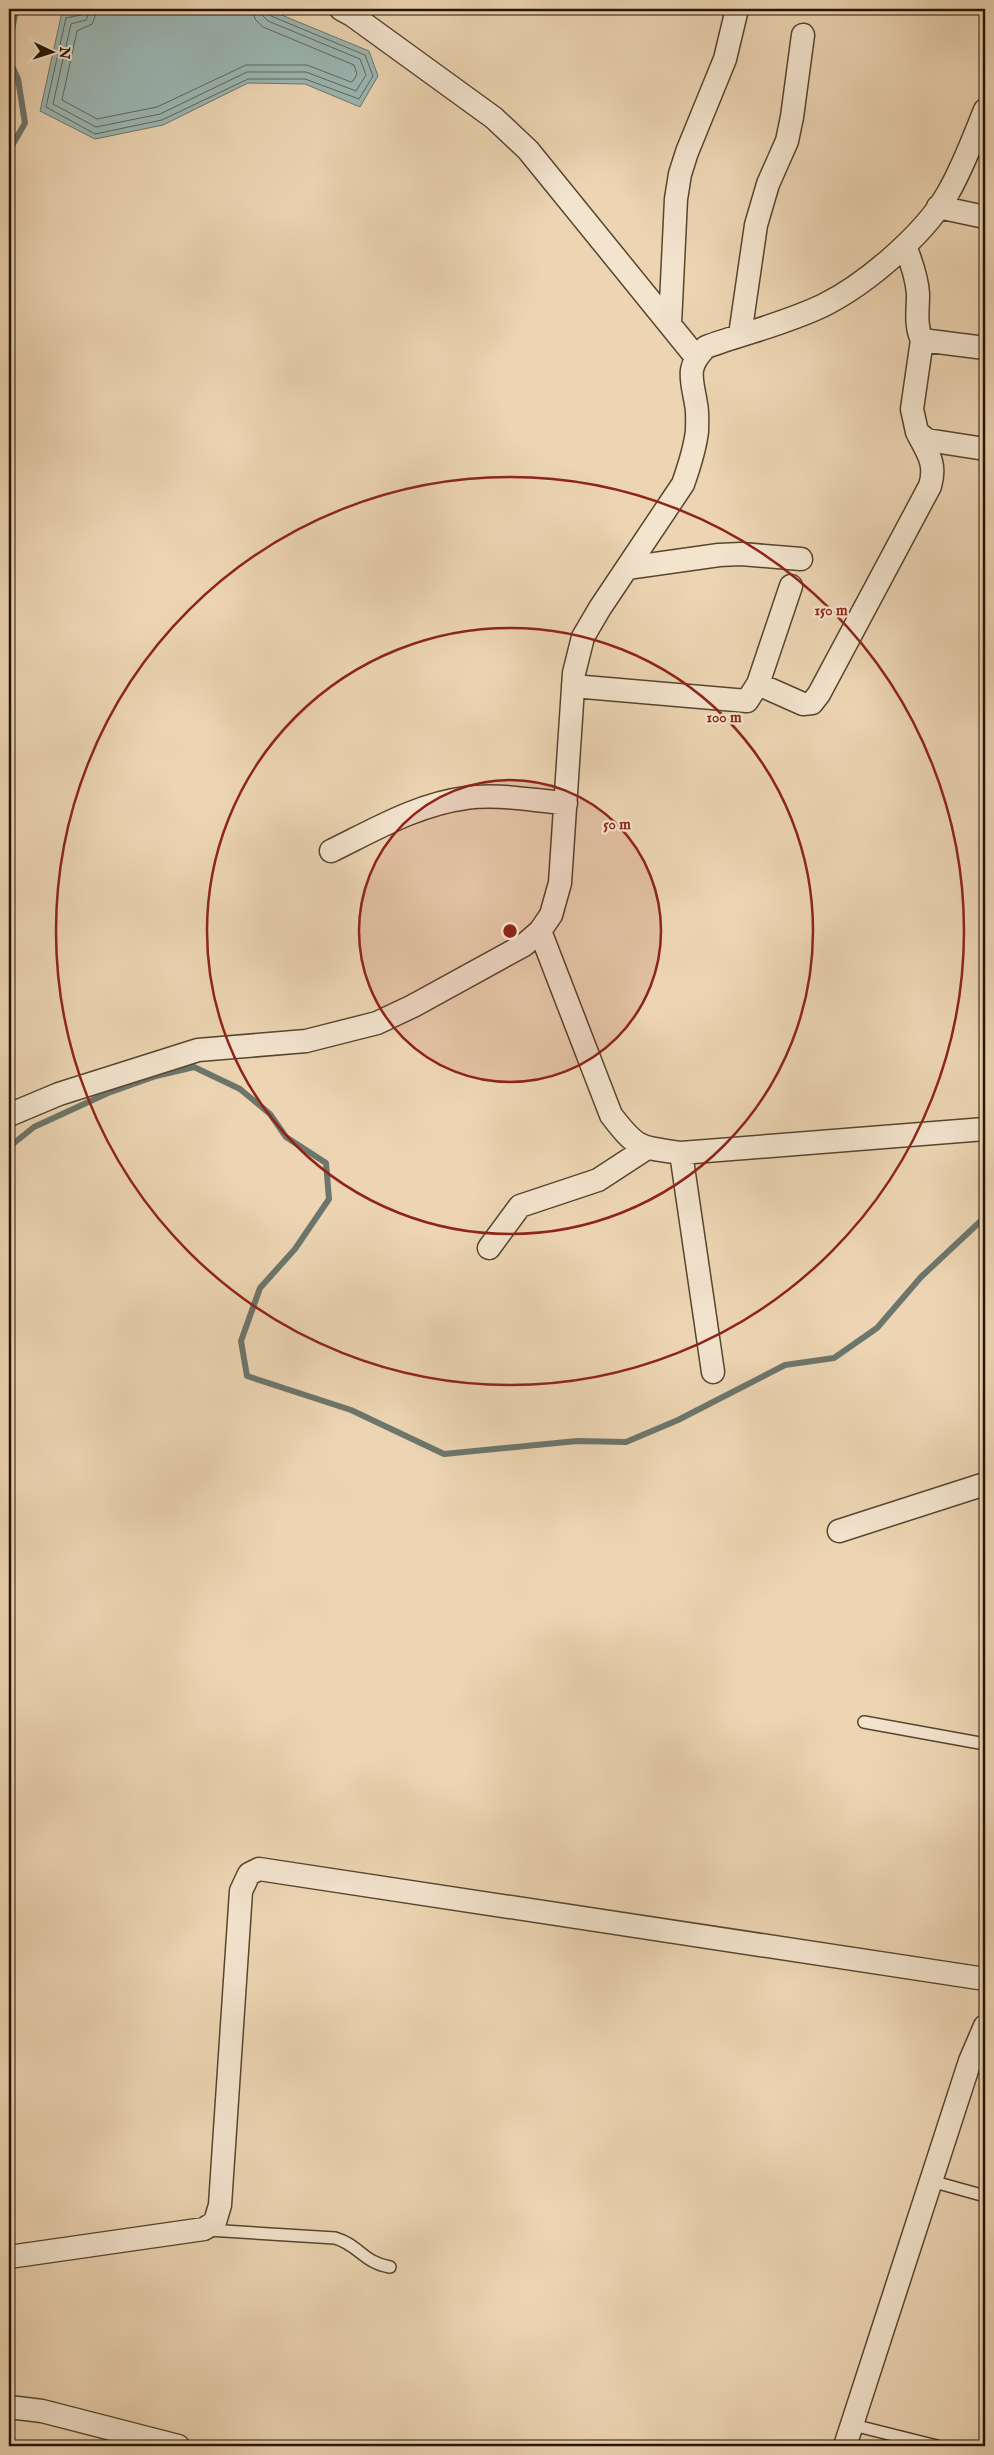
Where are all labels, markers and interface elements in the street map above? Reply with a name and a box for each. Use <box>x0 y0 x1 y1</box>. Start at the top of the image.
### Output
north arrow <box>28 28 78 78</box>
text: N <box>55 45 73 60</box>
text: 150 m <box>814 601 848 620</box>
text: 100 m <box>706 708 742 727</box>
text: 50 m <box>603 815 631 834</box>
centre of rings <box>501 922 519 940</box>

